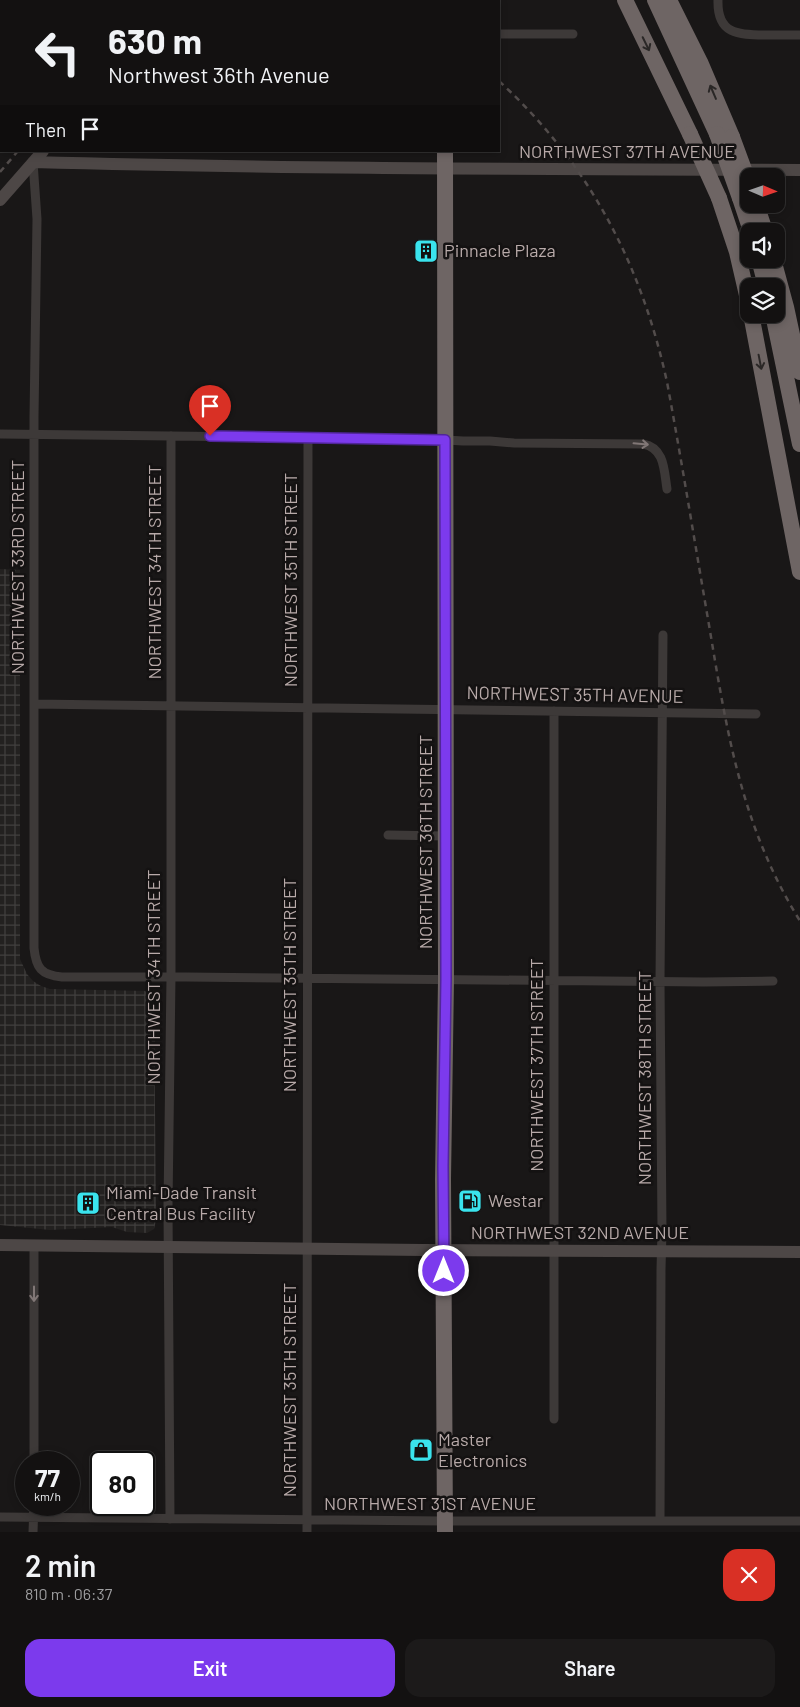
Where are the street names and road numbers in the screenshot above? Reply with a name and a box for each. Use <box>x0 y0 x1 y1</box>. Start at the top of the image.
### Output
street label: NORTHWEST 37TH AVENUE <box>519 140 735 162</box>
street label: NORTHWEST 33RD STREET <box>6 460 28 674</box>
street label: NORTHWEST 34TH STREET <box>143 464 165 680</box>
street label: NORTHWEST 35TH STREET <box>279 473 301 687</box>
street label: NORTHWEST 35TH AVENUE <box>466 681 684 707</box>
street label: NORTHWEST 36TH STREET <box>414 735 436 949</box>
street label: NORTHWEST 34TH STREET <box>142 869 164 1085</box>
street label: NORTHWEST 35TH STREET <box>278 878 300 1092</box>
street label: NORTHWEST 37TH STREET <box>525 958 547 1172</box>
street label: NORTHWEST 38TH STREET <box>633 971 655 1185</box>
street label: NORTHWEST 32ND AVENUE <box>471 1221 689 1243</box>
street label: NORTHWEST 35TH STREET <box>278 1283 300 1497</box>
street label: NORTHWEST 31ST AVENUE <box>324 1492 536 1514</box>

